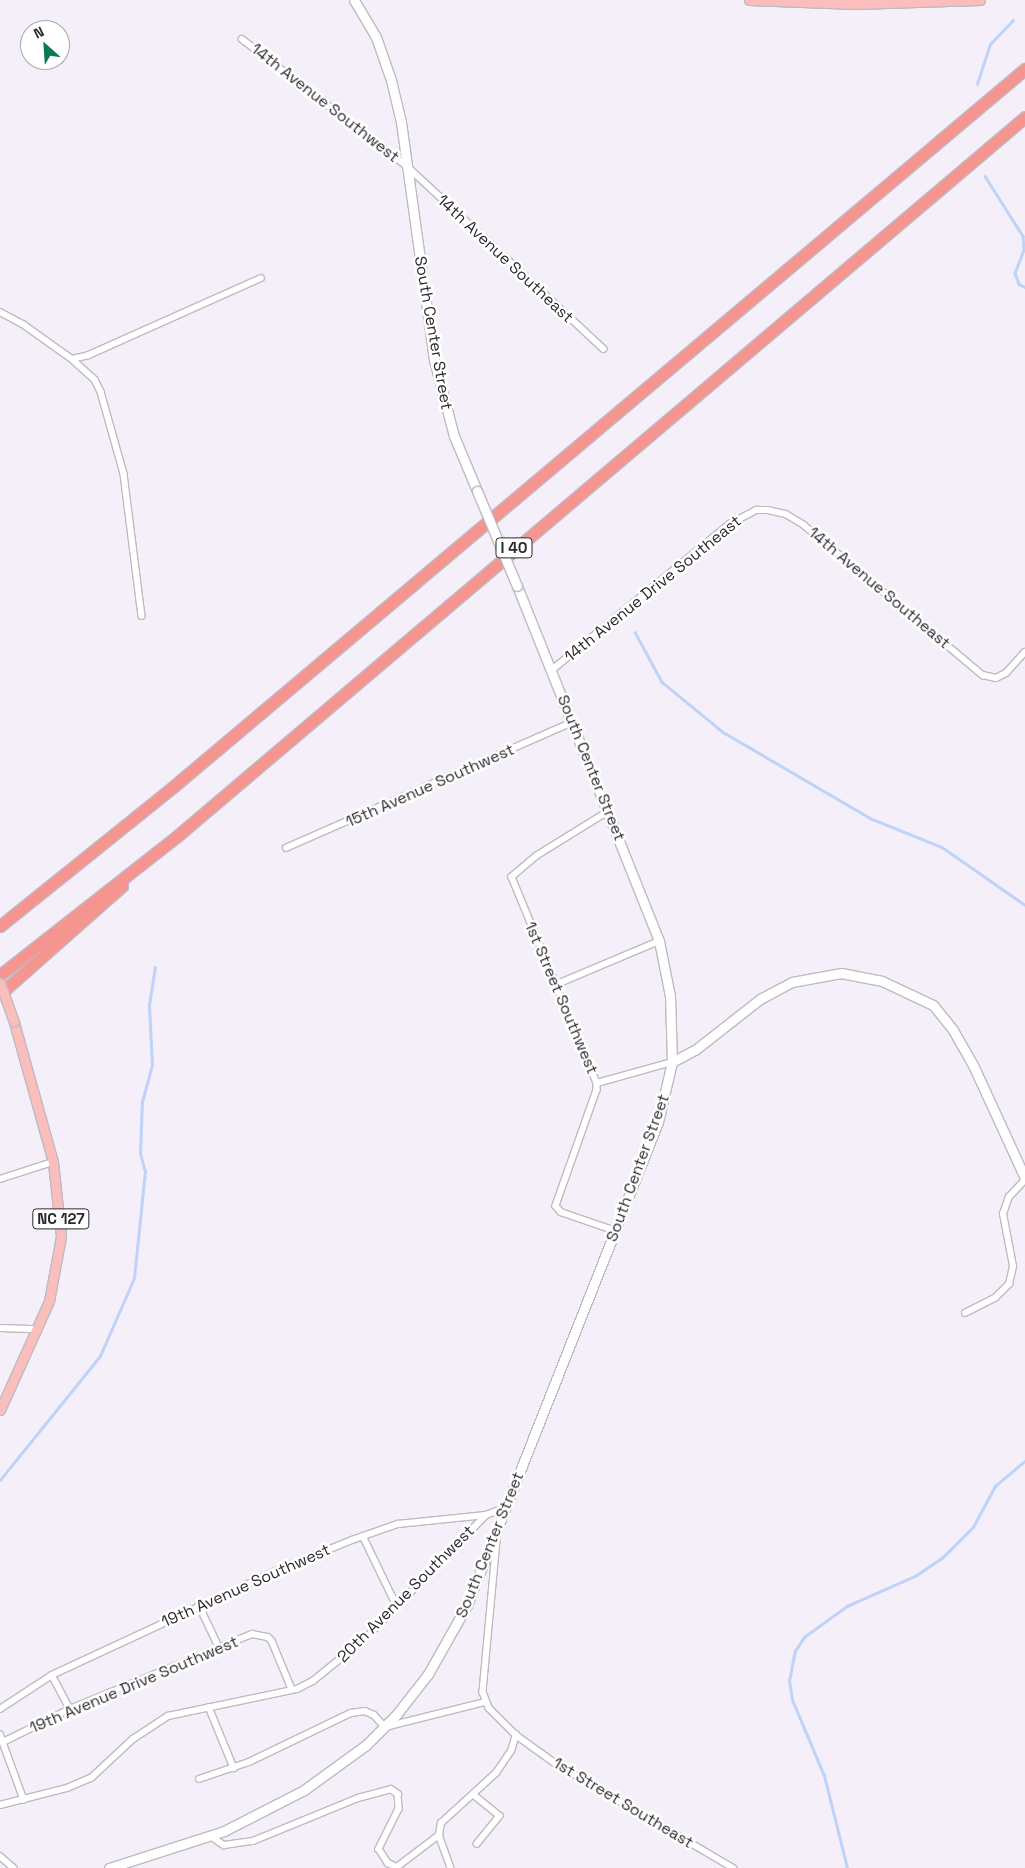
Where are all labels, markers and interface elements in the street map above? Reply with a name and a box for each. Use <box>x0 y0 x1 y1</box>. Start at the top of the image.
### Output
north arrow <box>20 20 70 70</box>
text: N <box>31 22 47 43</box>
street label: 14th Avenue Southwest <box>247 39 403 167</box>
street label: 14th Avenue Southeast <box>433 191 577 327</box>
street label: South Center Street <box>410 255 456 411</box>
street label: 14th Avenue Drive Southeast <box>561 512 745 666</box>
street label: 14th Avenue Southeast <box>804 523 954 653</box>
road number: I 40 <box>495 536 533 560</box>
street label: South Center Street <box>553 692 629 844</box>
street label: 15th Avenue Southwest <box>343 740 517 832</box>
street label: 1st Street Southwest <box>520 919 602 1077</box>
street label: South Center Street <box>602 1092 674 1244</box>
road number: NC 127 <box>32 1206 90 1232</box>
street label: South Center Street <box>452 1469 528 1621</box>
street label: 20th Avenue Southwest <box>333 1521 479 1667</box>
street label: 19th Avenue Southwest <box>159 1540 333 1632</box>
street label: 19th Avenue Drive Southwest <box>27 1632 241 1738</box>
street label: 1st Street Southeast <box>549 1753 697 1853</box>

